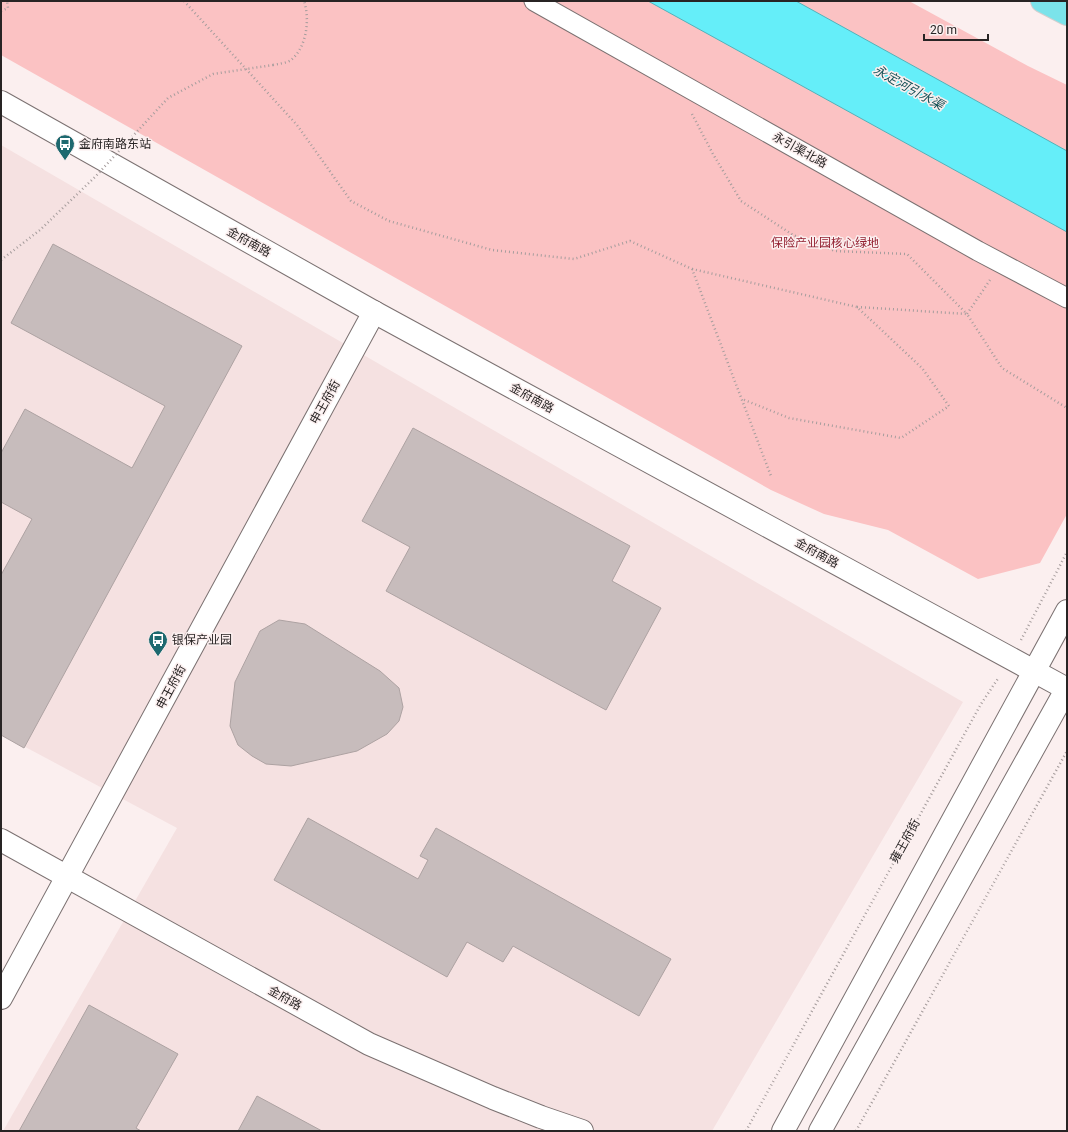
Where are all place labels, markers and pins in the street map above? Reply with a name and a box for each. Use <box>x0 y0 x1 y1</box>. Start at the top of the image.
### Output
bus stop icon: 金府南路东站 <box>54 133 76 161</box>
place label: 金府南路东站 <box>79 137 151 151</box>
bus stop icon: 银保产业园 <box>147 629 169 657</box>
place label: 银保产业园 <box>172 633 232 647</box>

